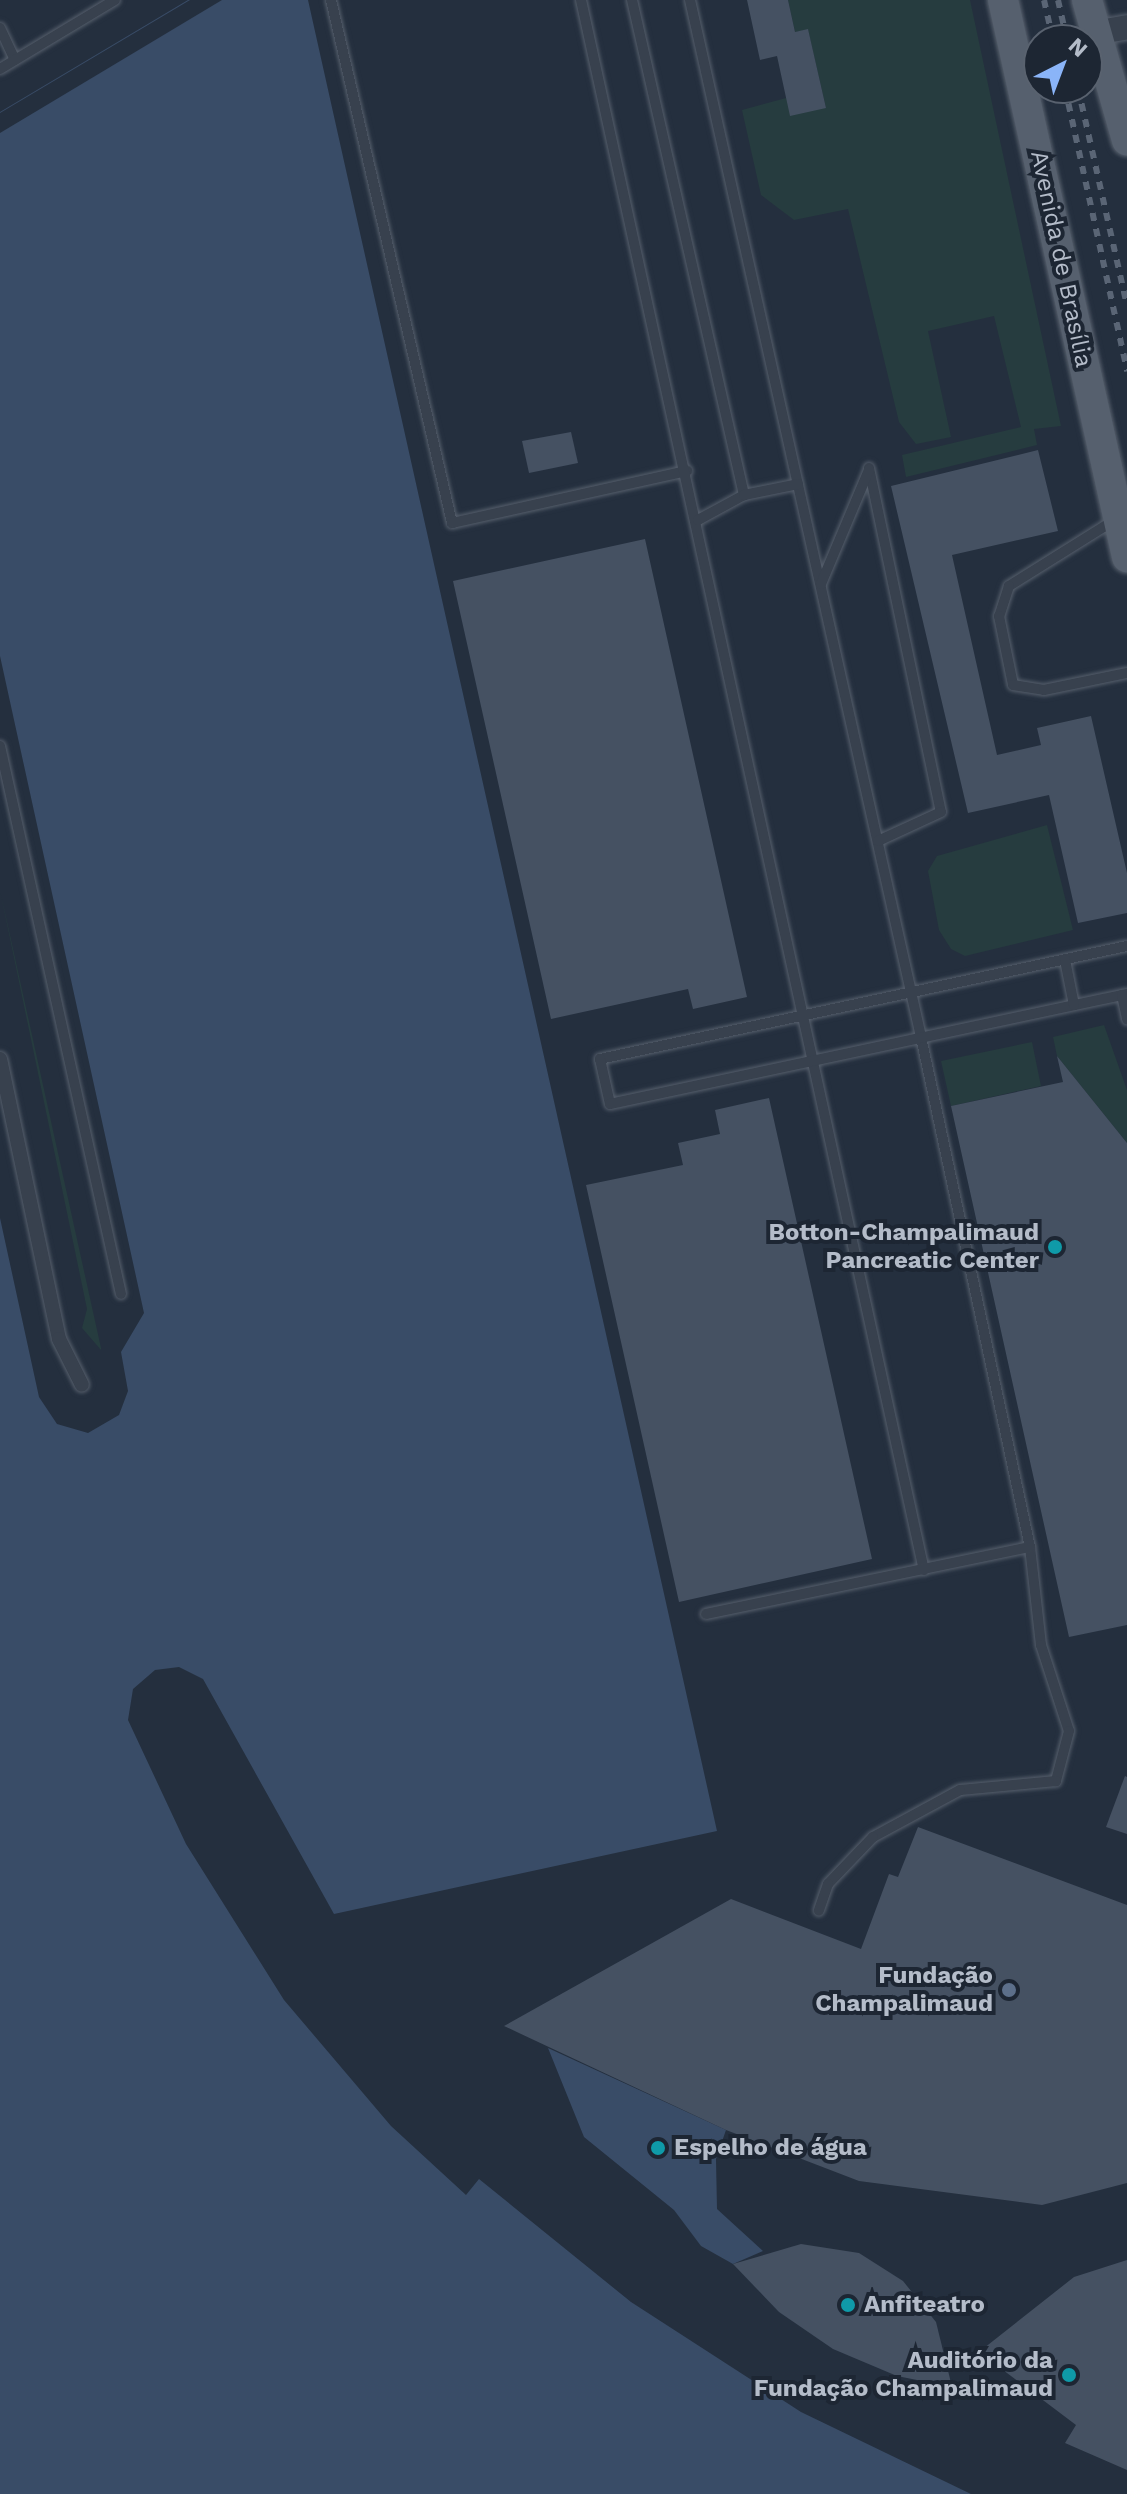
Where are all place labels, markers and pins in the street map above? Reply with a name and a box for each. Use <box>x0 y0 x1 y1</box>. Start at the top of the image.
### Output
place label: Botton-Champalimaud Pancreatic Center <box>769 1219 1039 1275</box>
marker: Botton-Champalimaud Pancreatic Center <box>1046 1238 1064 1256</box>
place label: Fundação Champalimaud <box>815 1962 993 2018</box>
marker: Fundação Champalimaud <box>1000 1981 1018 1999</box>
place label: Espelho de água <box>674 2134 867 2162</box>
marker: Espelho de água <box>649 2139 667 2157</box>
place label: Anfiteatro <box>864 2291 985 2319</box>
marker: Anfiteatro <box>839 2296 857 2314</box>
place label: Auditório da Fundação Champalimaud <box>754 2347 1053 2403</box>
marker: Auditório da Fundação Champalimaud <box>1060 2366 1078 2384</box>

